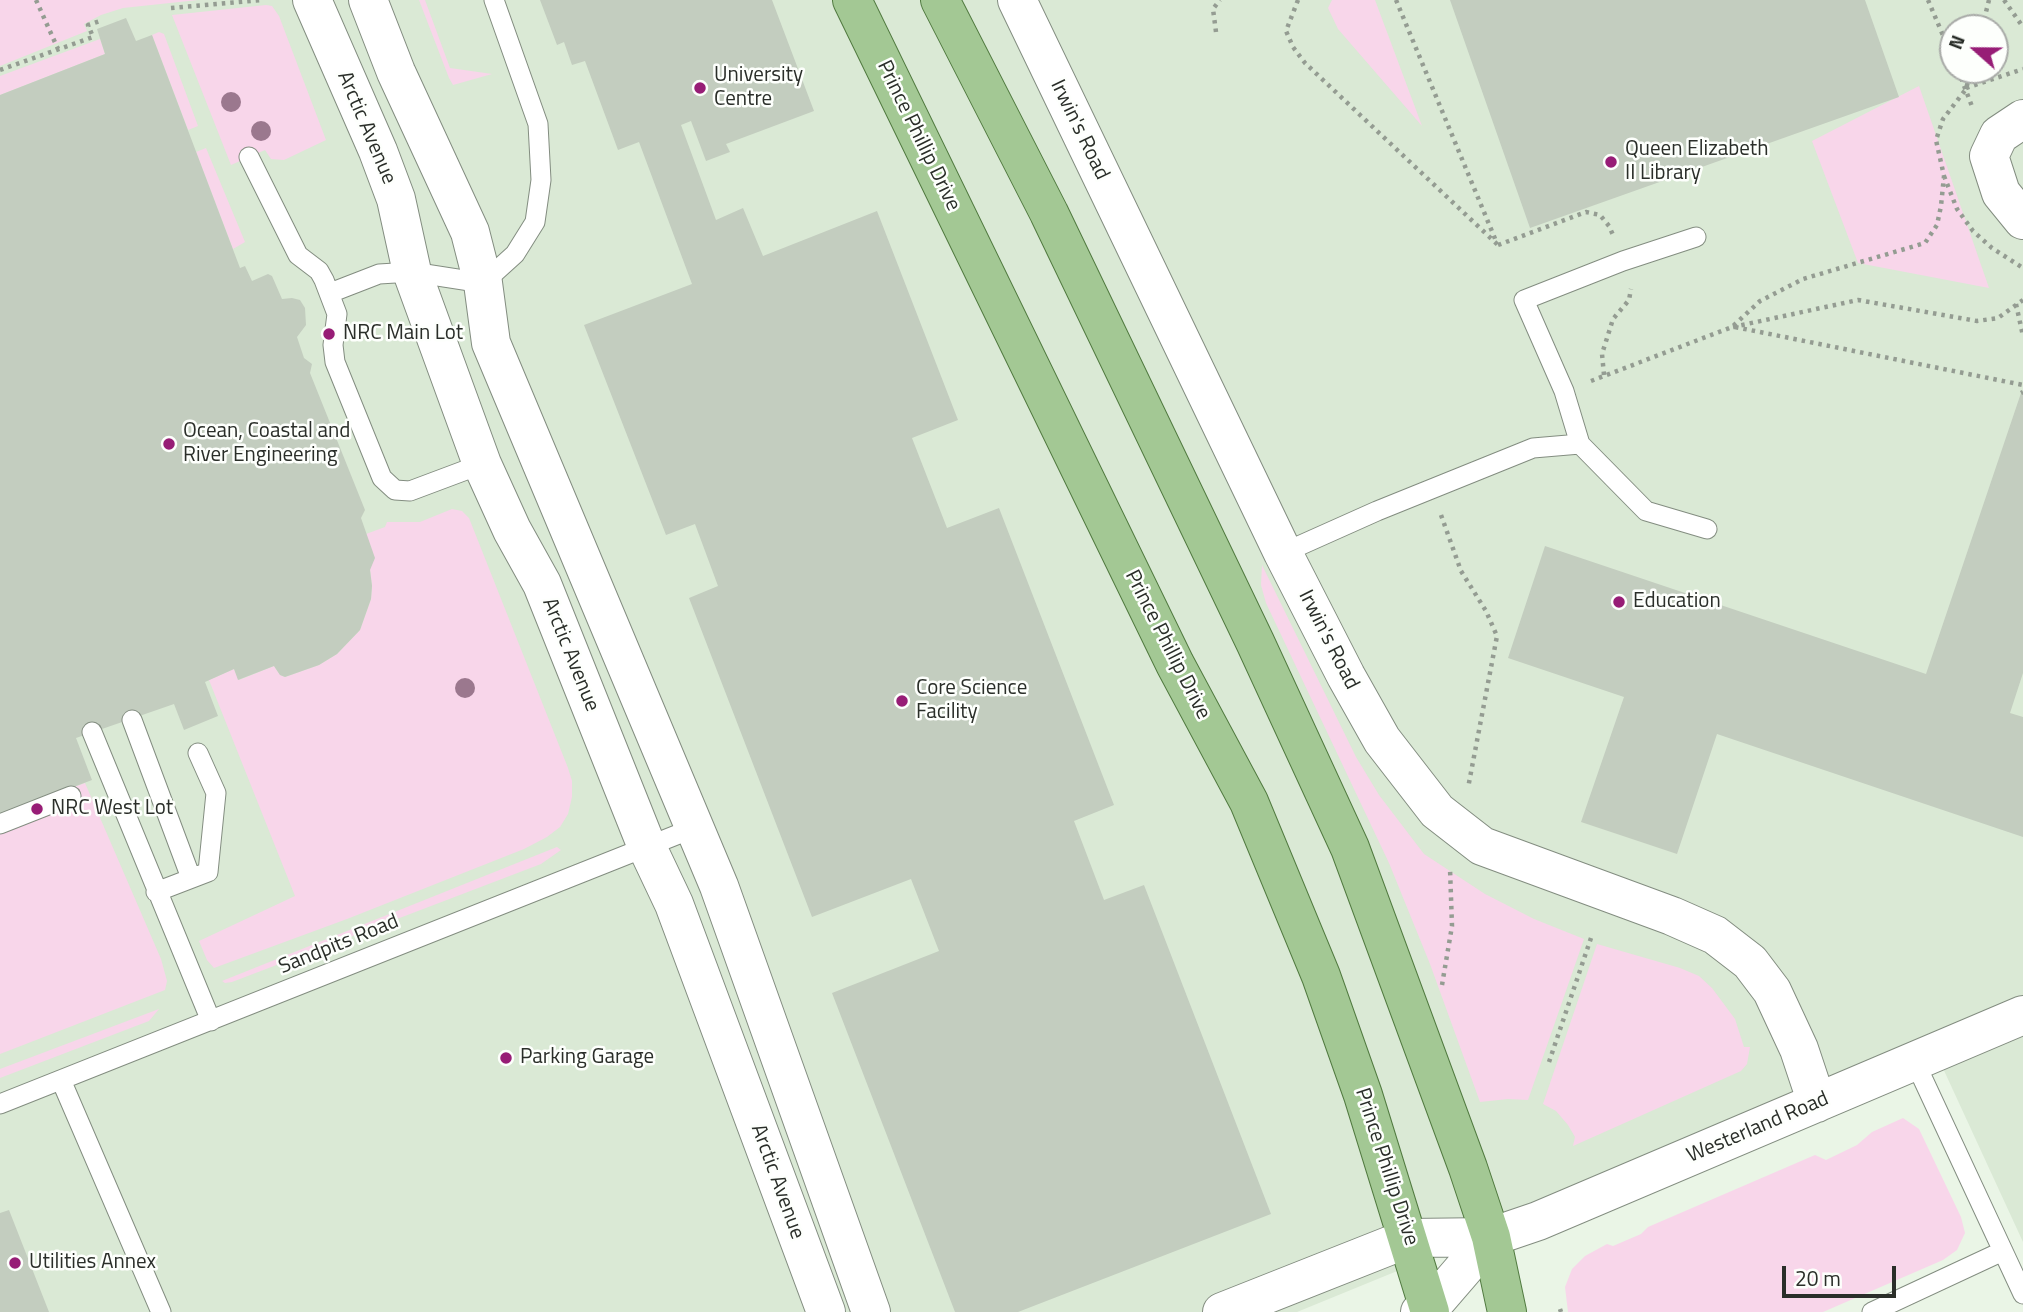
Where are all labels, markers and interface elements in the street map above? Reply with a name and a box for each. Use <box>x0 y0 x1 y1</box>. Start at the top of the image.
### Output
north arrow <box>1939 14 2009 84</box>
text: N <box>1940 31 1972 53</box>
street label: Prince Phillip Drive <box>871 57 965 215</box>
place label: University Centre <box>714 63 803 113</box>
street label: Arctic Avenue <box>331 68 401 188</box>
street label: Irwin's Road <box>1044 76 1114 184</box>
marker: University Centre <box>692 80 708 96</box>
place label: Queen Elizabeth II Library <box>1625 137 1768 187</box>
marker: Queen Elizabeth II Library <box>1603 154 1619 170</box>
place label: NRC Main Lot <box>343 321 463 347</box>
marker: NRC Main Lot <box>321 326 337 342</box>
place label: Ocean, Coastal and River Engineering <box>183 419 350 469</box>
marker: Ocean, Coastal and River Engineering <box>161 436 177 452</box>
street label: Prince Phillip Drive <box>1119 566 1215 724</box>
street label: Irwin's Road <box>1292 586 1364 694</box>
place label: Education <box>1633 589 1721 615</box>
marker: Education <box>1611 594 1627 610</box>
street label: Arctic Avenue <box>536 595 604 715</box>
place label: Core Science Facility <box>916 676 1027 726</box>
marker: Core Science Facility <box>894 693 910 709</box>
place label: NRC West Lot <box>51 796 173 822</box>
marker: NRC West Lot <box>29 801 45 817</box>
street label: Sandpits Road <box>275 909 403 981</box>
place label: Parking Garage <box>520 1045 654 1071</box>
marker: Parking Garage <box>498 1050 514 1066</box>
street label: Prince Phillip Drive <box>1349 1085 1423 1249</box>
street label: Westerland Road <box>1683 1087 1833 1169</box>
street label: Arctic Avenue <box>745 1121 809 1243</box>
place label: Utilities Annex <box>29 1250 156 1276</box>
scale bar <box>1785 1252 1899 1296</box>
marker: Utilities Annex <box>7 1255 23 1271</box>
text: 20 m <box>1795 1262 1841 1294</box>

